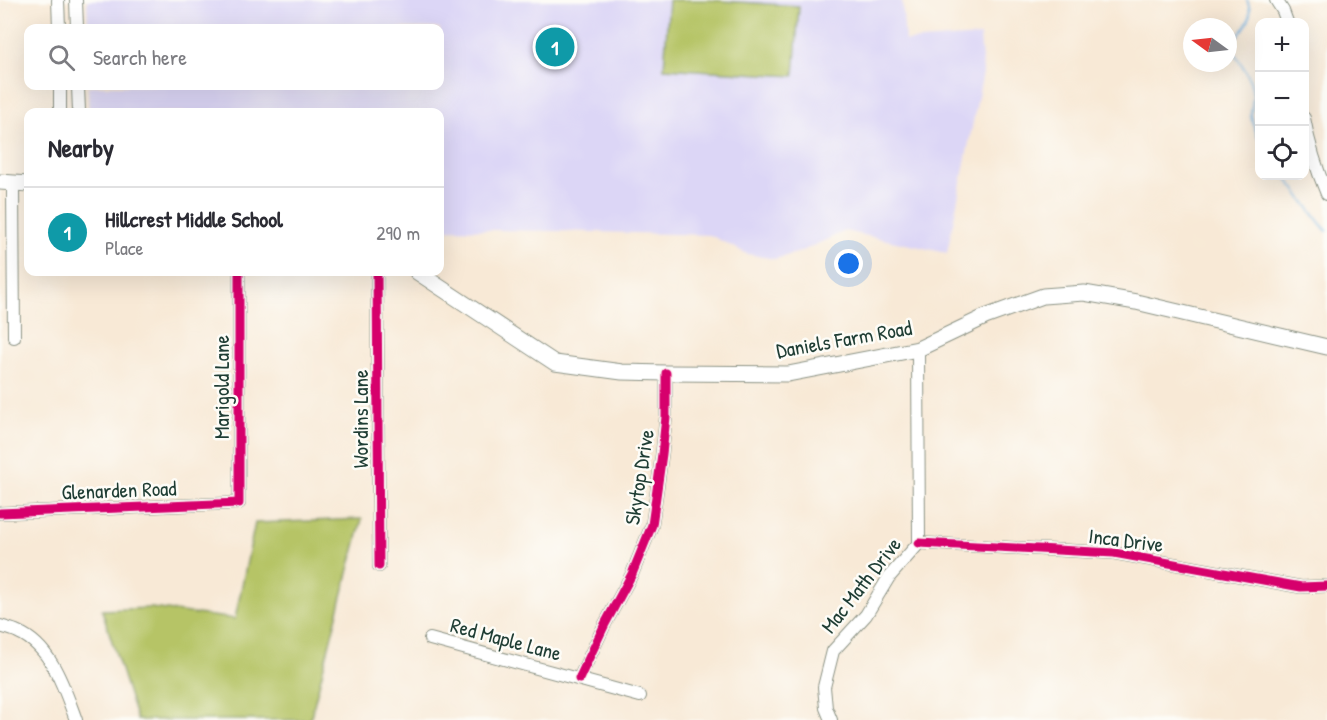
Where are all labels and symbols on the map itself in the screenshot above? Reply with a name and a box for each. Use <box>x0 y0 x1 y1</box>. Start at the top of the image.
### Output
north arrow <box>1183 18 1237 72</box>
pin: 1 <box>536 24 574 70</box>
your location <box>834 249 863 278</box>
street label: Daniels Farm Road <box>774 313 914 365</box>
street label: Marigold Lane <box>207 335 236 439</box>
street label: Wordins Lane <box>346 370 375 468</box>
street label: Skytop Drive <box>617 427 661 527</box>
street label: Glenarden Road <box>61 473 177 507</box>
street label: Inca Drive <box>1087 521 1165 559</box>
street label: Mac Math Drive <box>814 531 908 639</box>
street label: Red Maple Lane <box>448 610 564 668</box>

